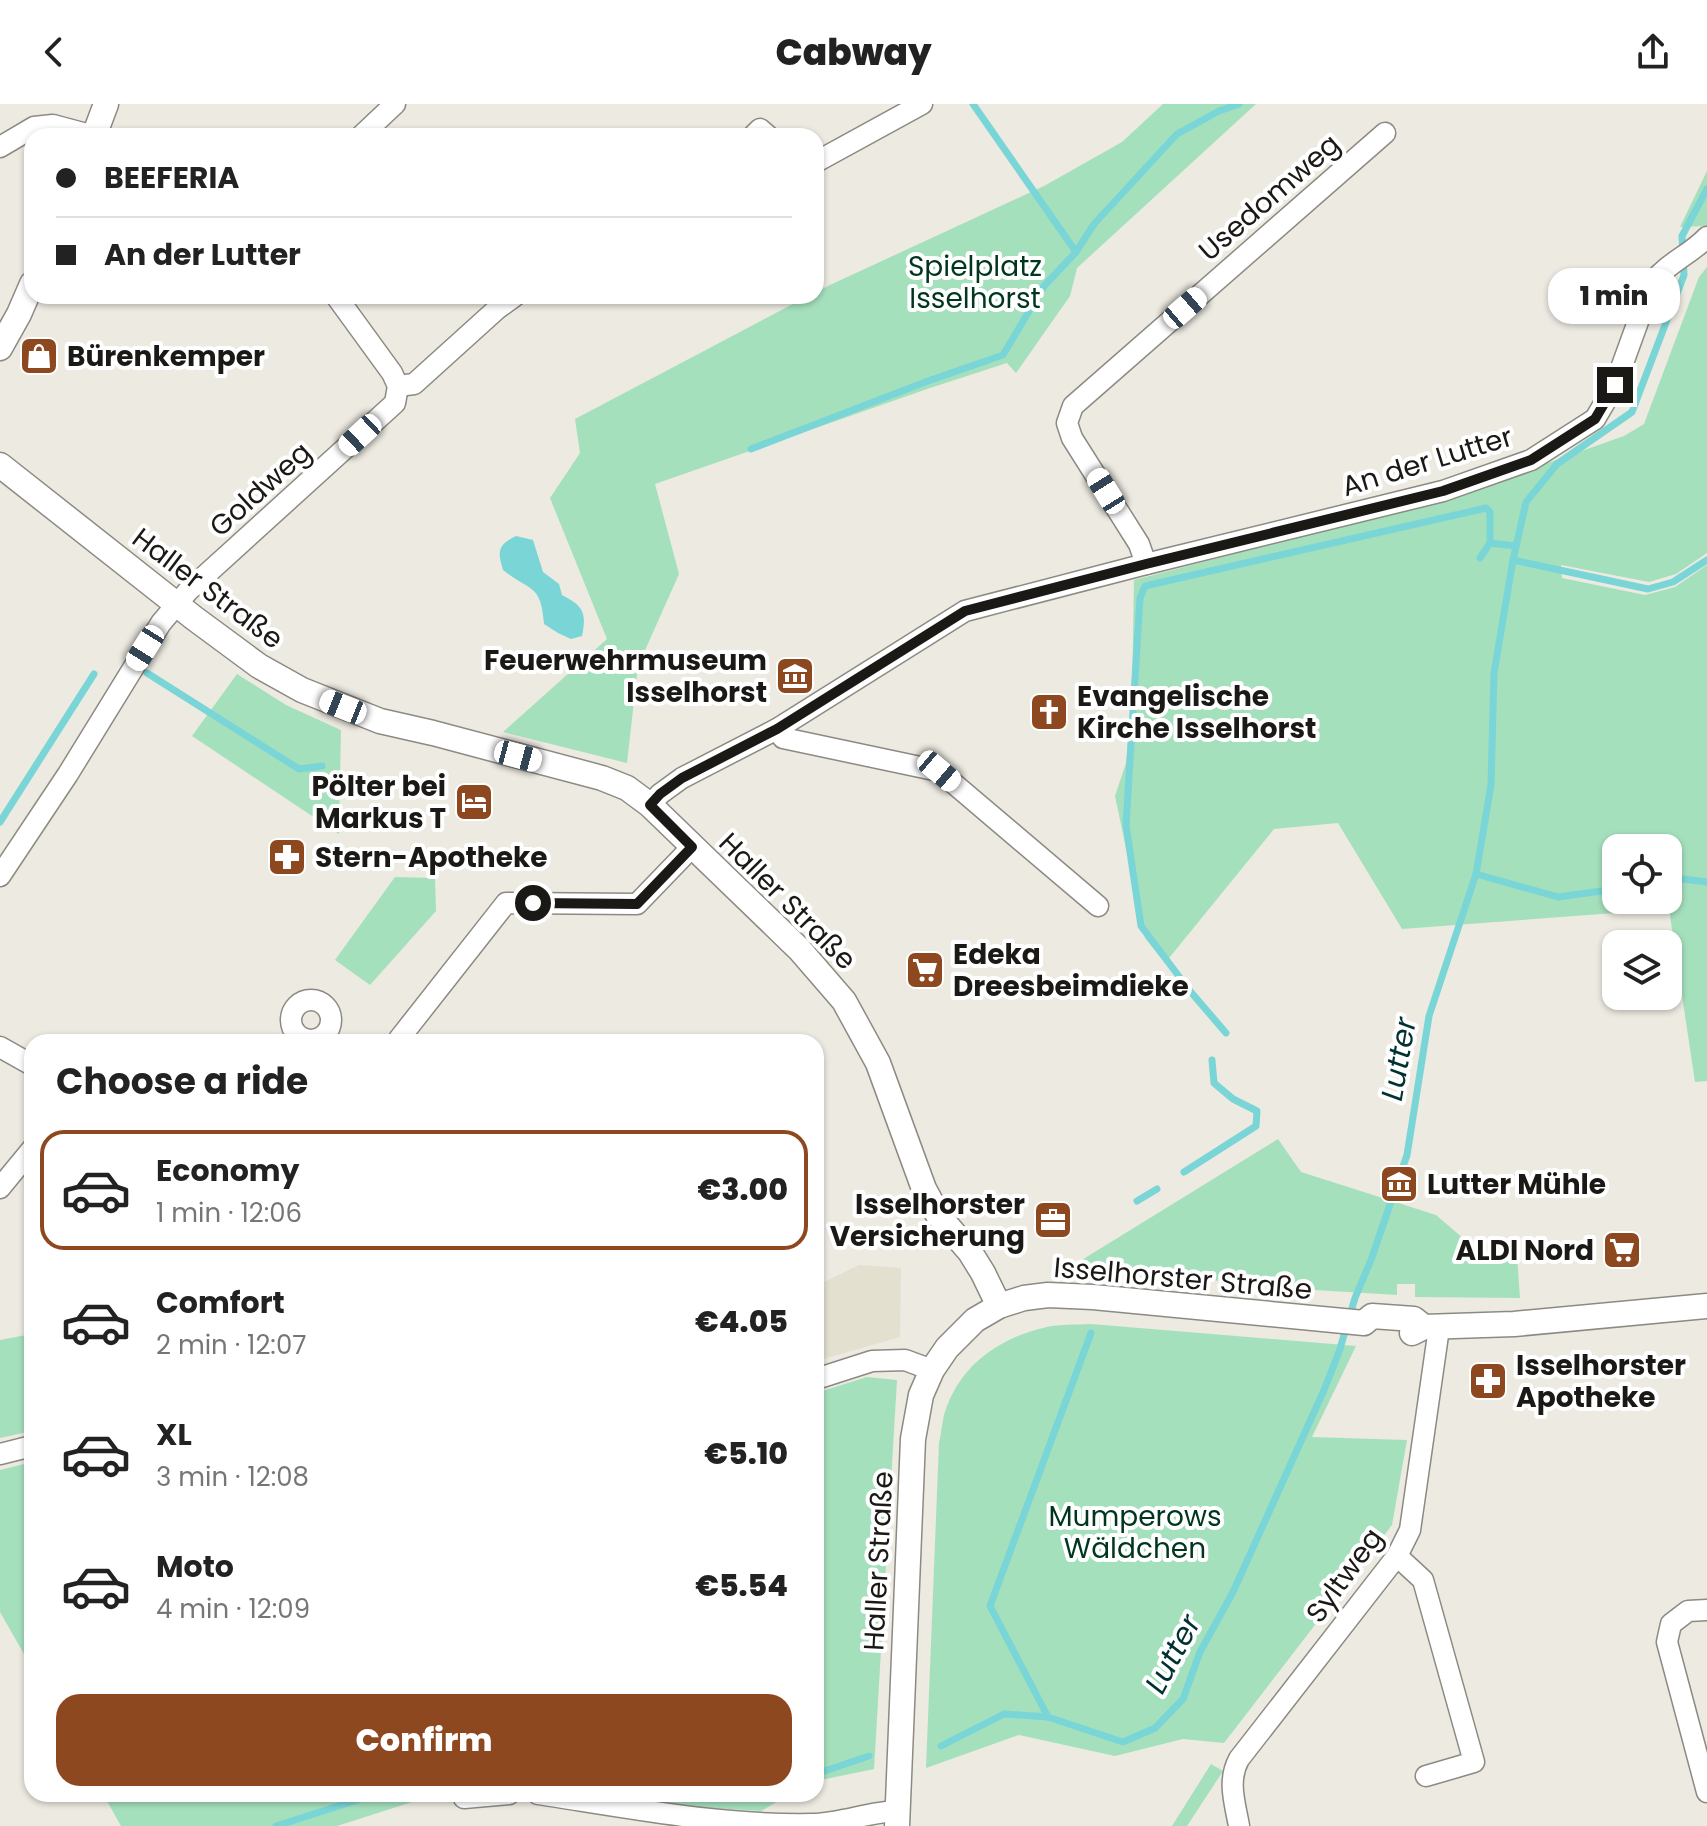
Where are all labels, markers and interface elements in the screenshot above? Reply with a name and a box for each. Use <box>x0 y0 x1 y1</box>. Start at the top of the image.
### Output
text: Cabway <box>775 27 932 78</box>
icon: back <box>32 30 76 74</box>
icon: share <box>1631 30 1675 74</box>
street label: Usedomweg <box>1190 125 1348 270</box>
text: BEEFERIA <box>104 156 239 199</box>
text: An der Lutter <box>104 233 301 276</box>
park label: Spielplatz Isselhorst <box>908 247 1042 318</box>
callout: 1 min <box>1549 269 1681 325</box>
text: 1 min <box>1580 278 1648 314</box>
car <box>1159 283 1211 333</box>
shop icon: Bürenkemper <box>18 335 60 377</box>
place label: Bürenkemper <box>67 337 265 376</box>
route end <box>1597 367 1633 403</box>
car <box>334 410 386 460</box>
street label: An der Lutter <box>1337 417 1517 506</box>
street label: Goldweg <box>201 433 320 546</box>
car <box>1083 464 1129 518</box>
street label: Haller Straße <box>124 519 291 658</box>
car <box>122 621 168 675</box>
place label: Feuerwehrmuseum Isselhorst <box>484 641 767 712</box>
museum icon: Feuerwehrmuseum Isselhorst <box>774 655 816 697</box>
place label: Evangelische Kirche Isselhorst <box>1077 677 1316 748</box>
car <box>316 687 370 727</box>
church icon: Evangelische Kirche Isselhorst <box>1028 691 1070 733</box>
car <box>492 738 544 774</box>
car <box>913 746 965 796</box>
place label: Pölter bei Markus T <box>311 767 446 838</box>
hotel icon: Pölter bei Markus T <box>453 781 495 823</box>
street label: Haller Straße <box>710 824 865 979</box>
map controls <box>1602 834 1682 1010</box>
button: locate <box>1602 834 1682 914</box>
pharmacy icon: Stern-Apotheke <box>266 836 308 878</box>
place label: Stern-Apotheke <box>315 838 547 877</box>
route start <box>515 885 551 921</box>
button: layers <box>1602 930 1682 1010</box>
place label: Edeka Dreesbeimdieke <box>953 935 1189 1006</box>
supermarket icon: Edeka Dreesbeimdieke <box>904 949 946 991</box>
water label: Lutter <box>1370 1013 1427 1104</box>
text: Choose a ride <box>56 1056 308 1107</box>
text: Economy <box>156 1149 300 1192</box>
icon: car <box>60 1154 132 1226</box>
museum icon: Lutter Mühle <box>1378 1163 1420 1205</box>
place label: Lutter Mühle <box>1427 1165 1606 1204</box>
text: €3.00 <box>697 1168 788 1211</box>
place label: Isselhorster Versicherung <box>830 1185 1025 1256</box>
text: 1 min · 12:06 <box>156 1195 302 1231</box>
office icon: Isselhorster Versicherung <box>1032 1199 1074 1241</box>
supermarket icon: ALDI Nord <box>1601 1229 1643 1271</box>
place label: ALDI Nord <box>1456 1231 1594 1270</box>
street label: Isselhorster Straße <box>1052 1248 1314 1309</box>
text: Comfort <box>156 1281 285 1324</box>
icon: car <box>60 1286 132 1358</box>
text: €4.05 <box>695 1300 788 1343</box>
text: 2 min · 12:07 <box>156 1327 306 1363</box>
place label: Isselhorster Apotheke <box>1516 1346 1686 1417</box>
pharmacy icon: Isselhorster Apotheke <box>1467 1360 1509 1402</box>
text: XL <box>156 1413 192 1456</box>
icon: car <box>60 1418 132 1490</box>
text: €5.10 <box>704 1432 788 1475</box>
text: 3 min · 12:08 <box>156 1459 309 1495</box>
street label: Haller Straße <box>854 1470 903 1652</box>
park label: Mumperows Wäldchen <box>1048 1497 1222 1568</box>
street label: Syltweg <box>1297 1520 1392 1631</box>
text: Moto <box>156 1545 234 1588</box>
icon: car <box>60 1550 132 1622</box>
text: €5.54 <box>695 1564 788 1607</box>
text: 4 min · 12:09 <box>156 1591 310 1627</box>
water label: Lutter <box>1134 1606 1212 1701</box>
button: Confirm <box>56 1694 792 1786</box>

